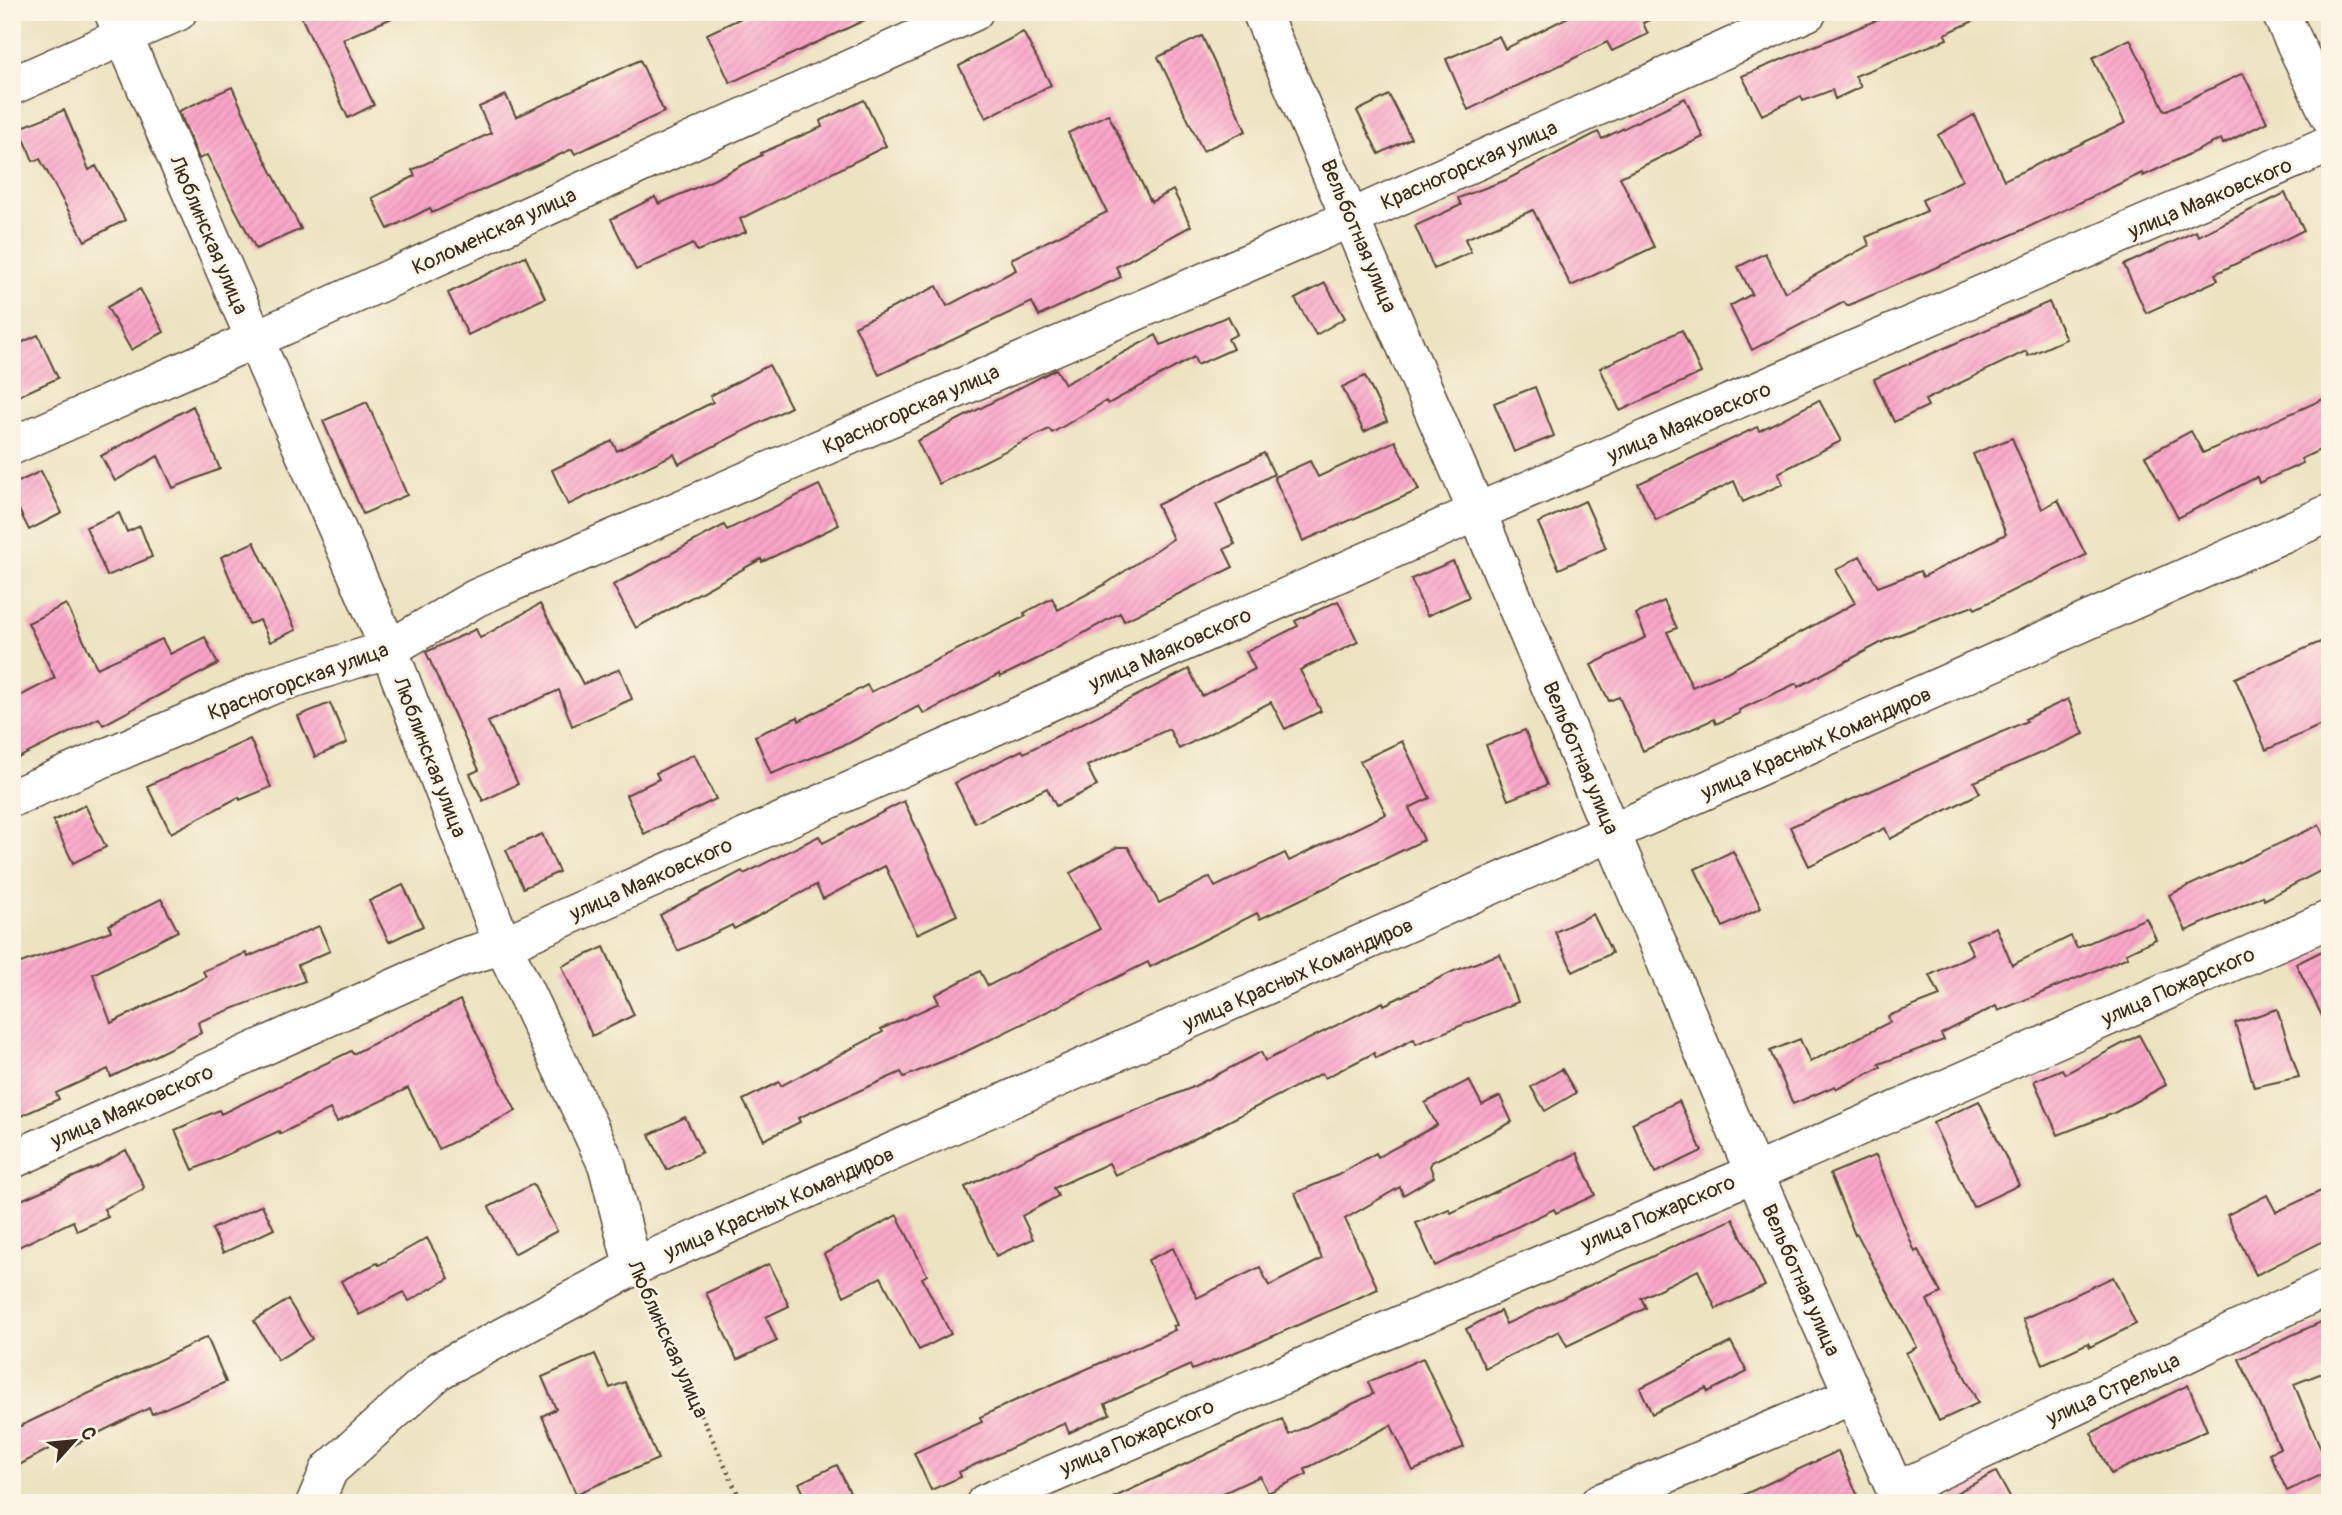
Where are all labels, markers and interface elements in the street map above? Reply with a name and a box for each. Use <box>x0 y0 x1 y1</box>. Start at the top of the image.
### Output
street label: Красногорская улица <box>1377 114 1562 217</box>
street label: Люблинская улица <box>163 151 254 319</box>
street label: улица Маяковского <box>2123 152 2296 246</box>
street label: Вельботная улица <box>1314 156 1403 317</box>
street label: Коломенская улица <box>408 182 581 281</box>
street label: Красногорская улица <box>819 358 1004 461</box>
street label: улица Маяковского <box>1602 376 1775 470</box>
street label: улица Маяковского <box>1084 601 1256 698</box>
street label: Красногорская улица <box>204 636 392 727</box>
street label: Люблинская улица <box>386 672 473 841</box>
street label: Вельботная улица <box>1536 678 1625 839</box>
street label: улица Красных Командиров <box>1696 680 1936 807</box>
street label: улица Маяковского <box>565 831 737 928</box>
street label: улица Красных Командиров <box>1178 911 1418 1038</box>
street label: улица Пожарского <box>2096 941 2259 1033</box>
street label: улица Маяковского <box>46 1058 218 1155</box>
street label: улица Красных Командиров <box>659 1140 899 1267</box>
street label: улица Пожарского <box>1576 1169 1739 1259</box>
street label: Вельботная улица <box>1755 1200 1846 1360</box>
street label: Люблинская улица <box>620 1255 714 1422</box>
street label: улица Стрельца <box>2041 1347 2184 1433</box>
street label: улица Пожарского <box>1055 1393 1218 1483</box>
north arrow <box>38 1406 108 1476</box>
text: С <box>75 1423 102 1445</box>

